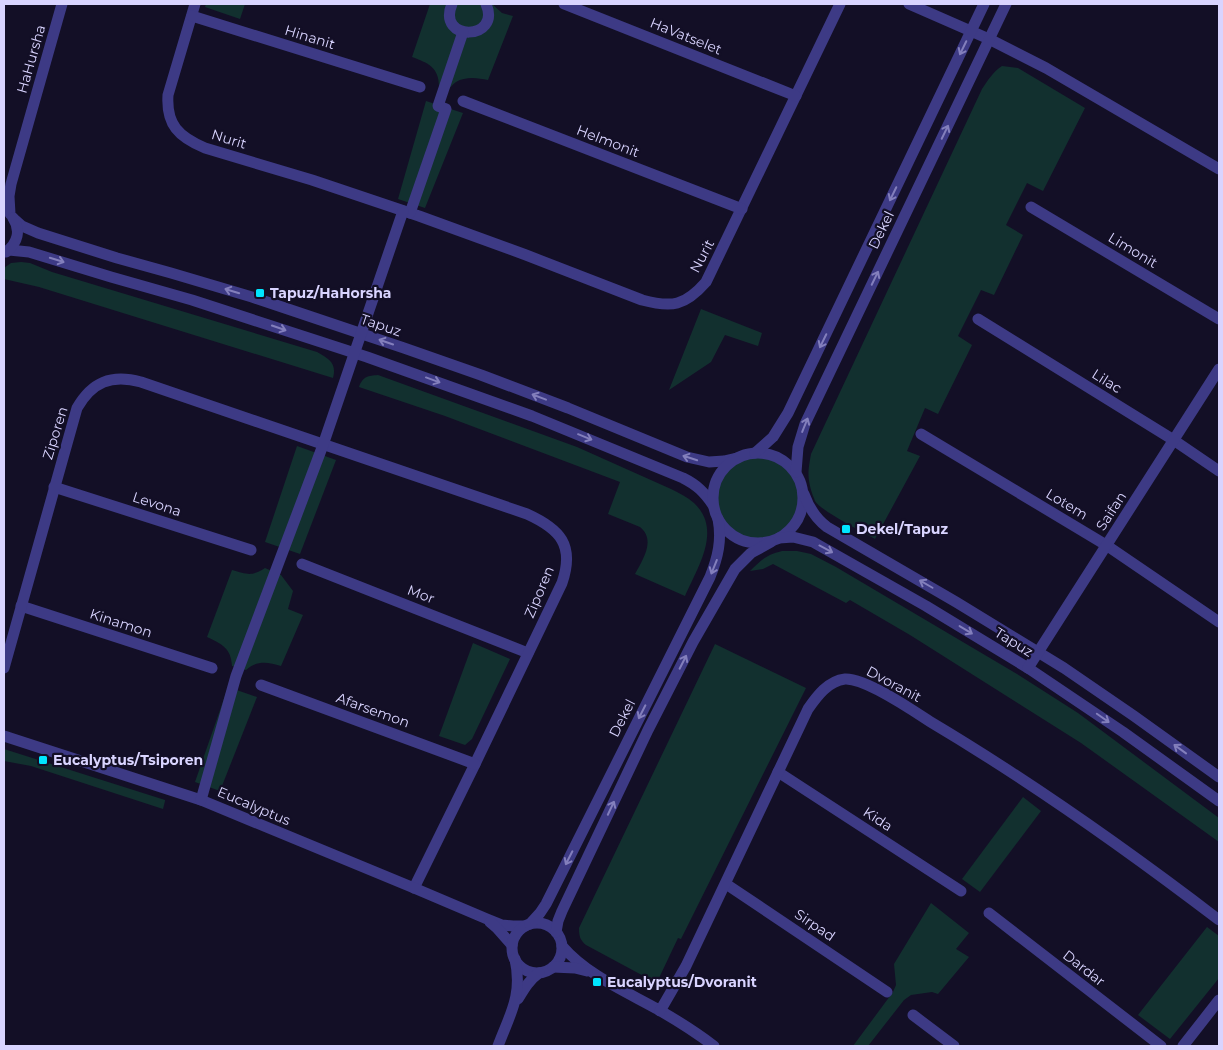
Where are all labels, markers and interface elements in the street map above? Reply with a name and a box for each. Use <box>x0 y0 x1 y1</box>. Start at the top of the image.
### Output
street label: HaVatselet <box>647 13 725 59</box>
street label: Hinanit <box>283 21 338 53</box>
street label: HaHursha <box>13 23 49 95</box>
one-way arrow <box>958 40 967 55</box>
street label: Helmonit <box>574 121 642 161</box>
one-way arrow <box>940 124 950 139</box>
street label: Nurit <box>209 125 249 153</box>
one-way arrow <box>888 186 897 201</box>
street label: Dekel <box>864 208 898 252</box>
street label: Limonit <box>1105 228 1161 272</box>
street label: Nurit <box>686 236 718 276</box>
one-way arrow <box>48 256 64 266</box>
one-way arrow <box>871 271 880 286</box>
place label: Tapuz/HaHorsha <box>270 284 392 302</box>
one-way arrow <box>225 286 240 295</box>
marker: Tapuz/HaHorsha <box>254 287 266 299</box>
street label: Tapuz <box>358 310 404 340</box>
one-way arrow <box>271 323 287 333</box>
one-way arrow <box>817 333 827 348</box>
one-way arrow <box>379 337 394 346</box>
street label: Lilac <box>1089 365 1125 397</box>
one-way arrow <box>425 376 440 385</box>
one-way arrow <box>532 392 547 401</box>
street label: Ziporen <box>38 404 72 462</box>
one-way arrow <box>801 418 810 433</box>
one-way arrow <box>577 432 592 442</box>
one-way arrow <box>682 452 698 462</box>
street label: Lotem <box>1043 485 1091 523</box>
street label: Levona <box>130 488 184 520</box>
street label: Saifan <box>1092 488 1130 534</box>
place label: Dekel/Tapuz <box>856 520 948 538</box>
marker: Dekel/Tapuz <box>840 523 852 535</box>
one-way arrow <box>818 544 833 554</box>
one-way arrow <box>709 558 718 574</box>
street label: Ziporen <box>520 563 558 621</box>
one-way arrow <box>919 579 934 589</box>
street label: Mor <box>405 581 438 608</box>
street label: Kinamon <box>88 604 154 642</box>
street label: Tapuz <box>991 623 1037 661</box>
one-way arrow <box>959 626 973 636</box>
one-way arrow <box>679 655 688 670</box>
street label: Dvoranit <box>863 662 925 706</box>
street label: Afarsemon <box>334 688 412 732</box>
street label: Dekel <box>605 696 639 740</box>
one-way arrow <box>637 705 647 720</box>
one-way arrow <box>1096 713 1110 723</box>
one-way arrow <box>1174 743 1187 754</box>
place label: Eucalyptus/Tsiporen <box>53 751 203 769</box>
marker: Eucalyptus/Tsiporen <box>37 754 49 766</box>
street label: Eucalyptus <box>215 783 293 829</box>
one-way arrow <box>607 801 617 816</box>
street label: Kida <box>860 803 896 835</box>
one-way arrow <box>564 850 574 865</box>
street label: Sirpad <box>791 905 839 945</box>
street label: Dardar <box>1059 946 1109 990</box>
place label: Eucalyptus/Dvoranit <box>607 973 757 991</box>
marker: Eucalyptus/Dvoranit <box>591 976 603 988</box>

